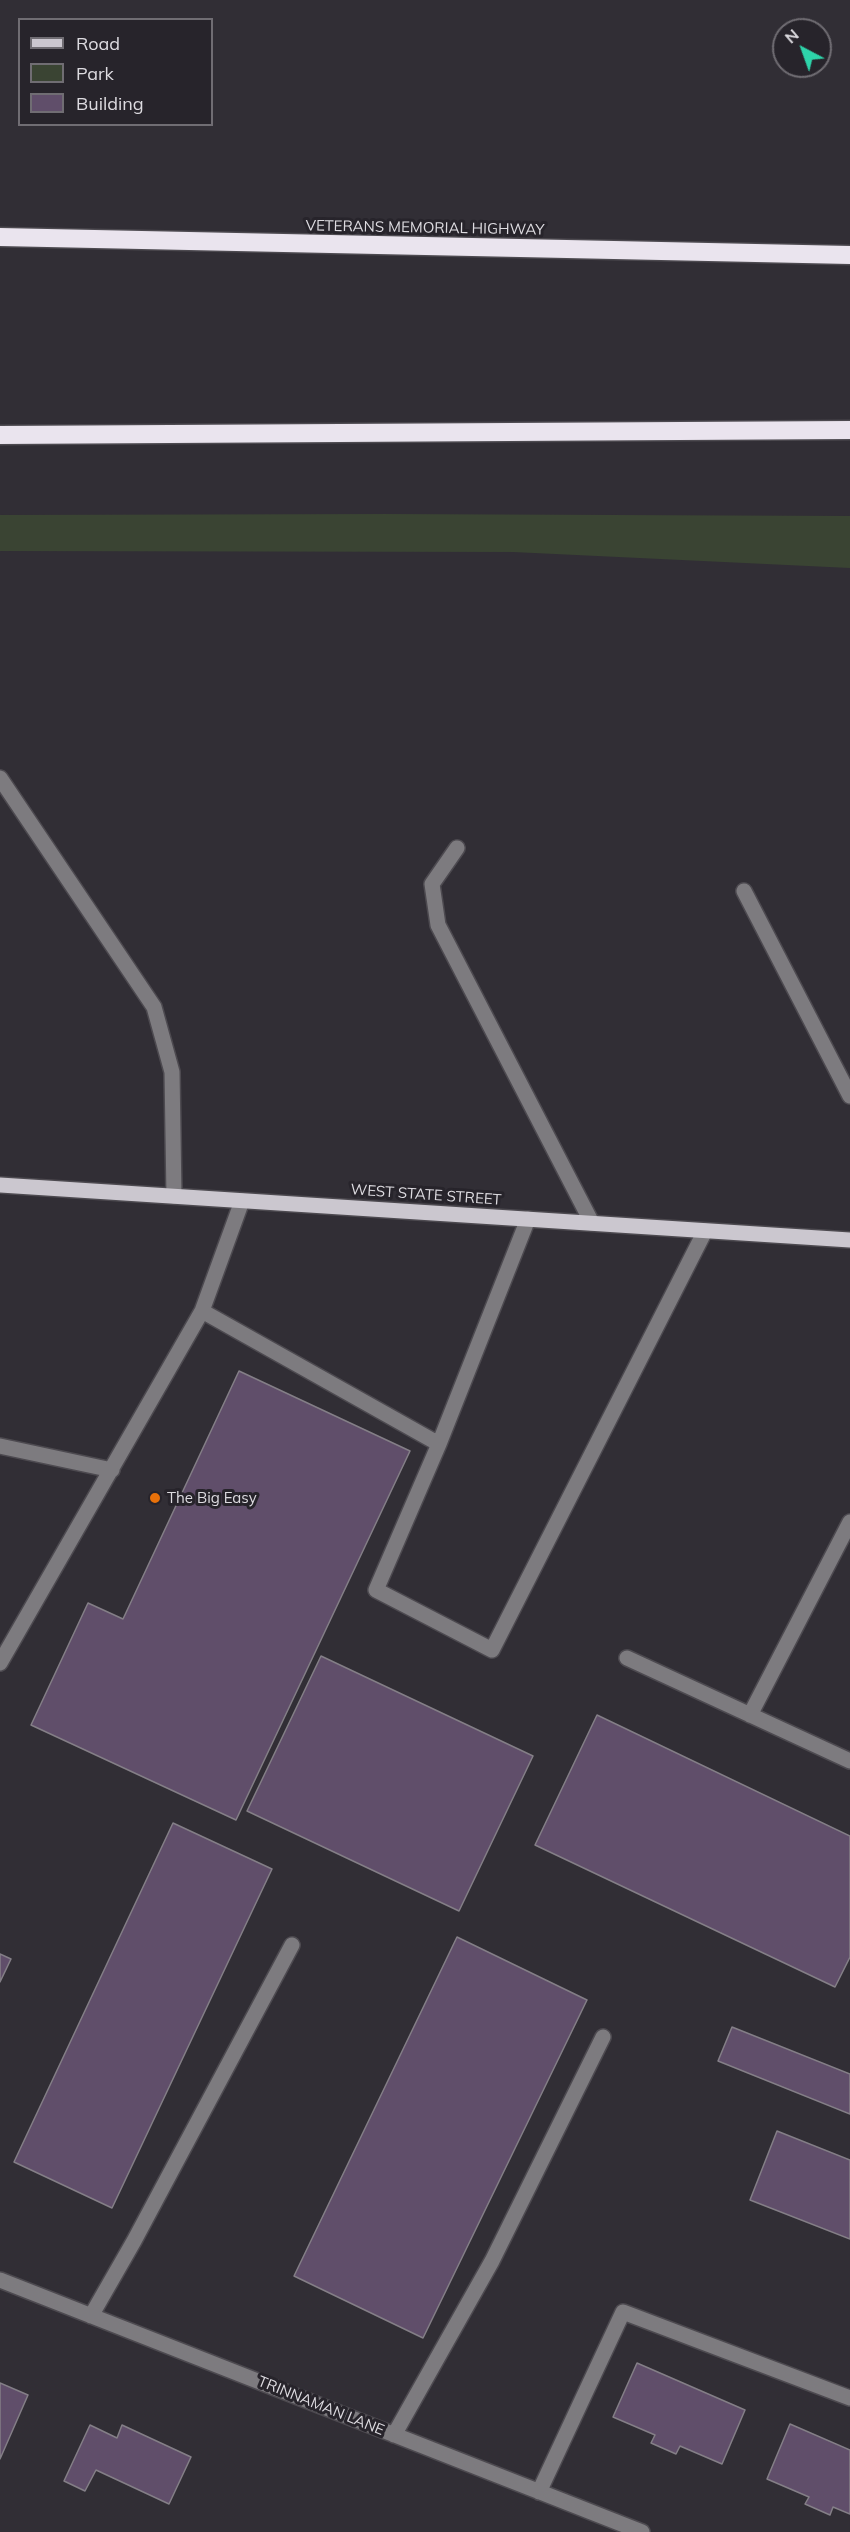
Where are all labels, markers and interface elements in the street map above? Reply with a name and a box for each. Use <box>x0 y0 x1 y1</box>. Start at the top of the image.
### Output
legend <box>18 18 213 126</box>
north arrow <box>772 18 832 78</box>
text: N <box>780 24 803 47</box>
text: Road <box>76 32 120 55</box>
text: Park <box>76 62 114 85</box>
text: Building <box>76 92 144 115</box>
street label: VETERANS MEMORIAL HIGHWAY <box>305 217 545 239</box>
street label: WEST STATE STREET <box>350 1181 502 1209</box>
place label: The Big Easy <box>167 1489 257 1507</box>
marker: The Big Easy <box>148 1491 162 1505</box>
street label: TRINNAMAN LANE <box>255 2372 387 2440</box>

